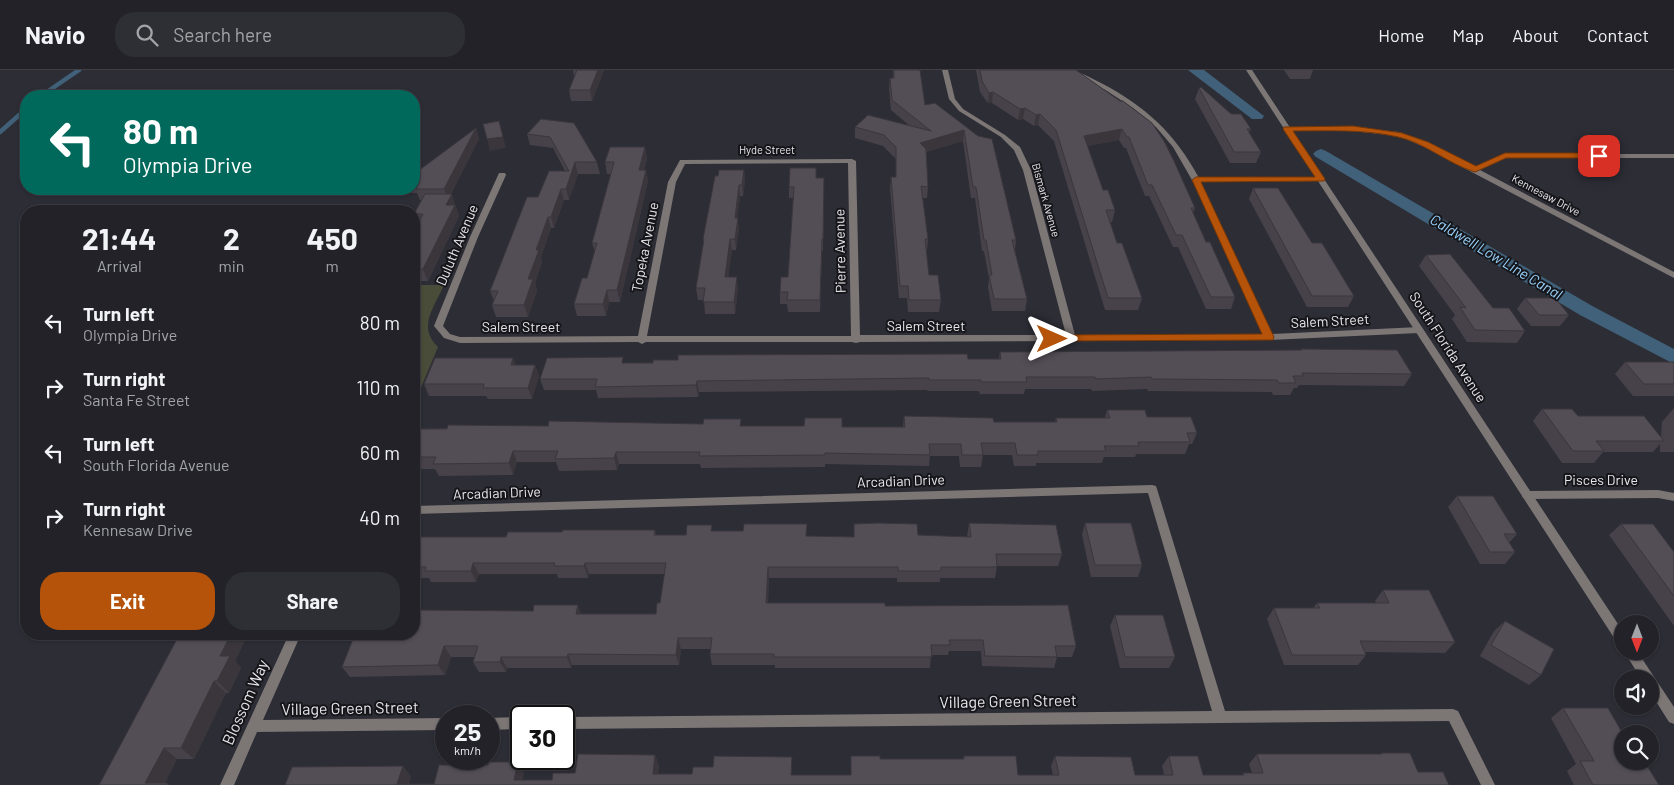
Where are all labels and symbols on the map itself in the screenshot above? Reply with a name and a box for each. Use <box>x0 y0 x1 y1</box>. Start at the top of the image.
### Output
pin <box>1578 135 1620 177</box>
street label: Hyde Street <box>739 143 795 156</box>
street label: Bismark Avenue <box>1030 161 1063 238</box>
street label: Kennesaw Drive <box>1510 171 1583 218</box>
street label: Topeka Avenue <box>627 201 662 293</box>
street label: Duluth Avenue <box>432 202 481 288</box>
street label: Pierre Avenue <box>830 209 849 293</box>
water label: Caldwell Low Line Canal <box>1427 210 1566 303</box>
street label: South Florida Avenue <box>1406 288 1490 405</box>
street label: Salem Street <box>1290 310 1370 331</box>
position arrow <box>1025 312 1077 364</box>
street label: Salem Street <box>887 317 965 334</box>
street label: Salem Street <box>482 318 560 335</box>
street label: Arcadian Drive <box>857 470 945 491</box>
street label: Pisces Drive <box>1564 471 1638 488</box>
street label: Arcadian Drive <box>453 482 541 503</box>
north arrow <box>1614 615 1659 660</box>
street label: Blossom Way <box>217 656 272 747</box>
street label: Village Green Street <box>939 690 1077 711</box>
street label: Village Green Street <box>281 697 419 718</box>
speed limit sign: 30 <box>510 705 575 770</box>

